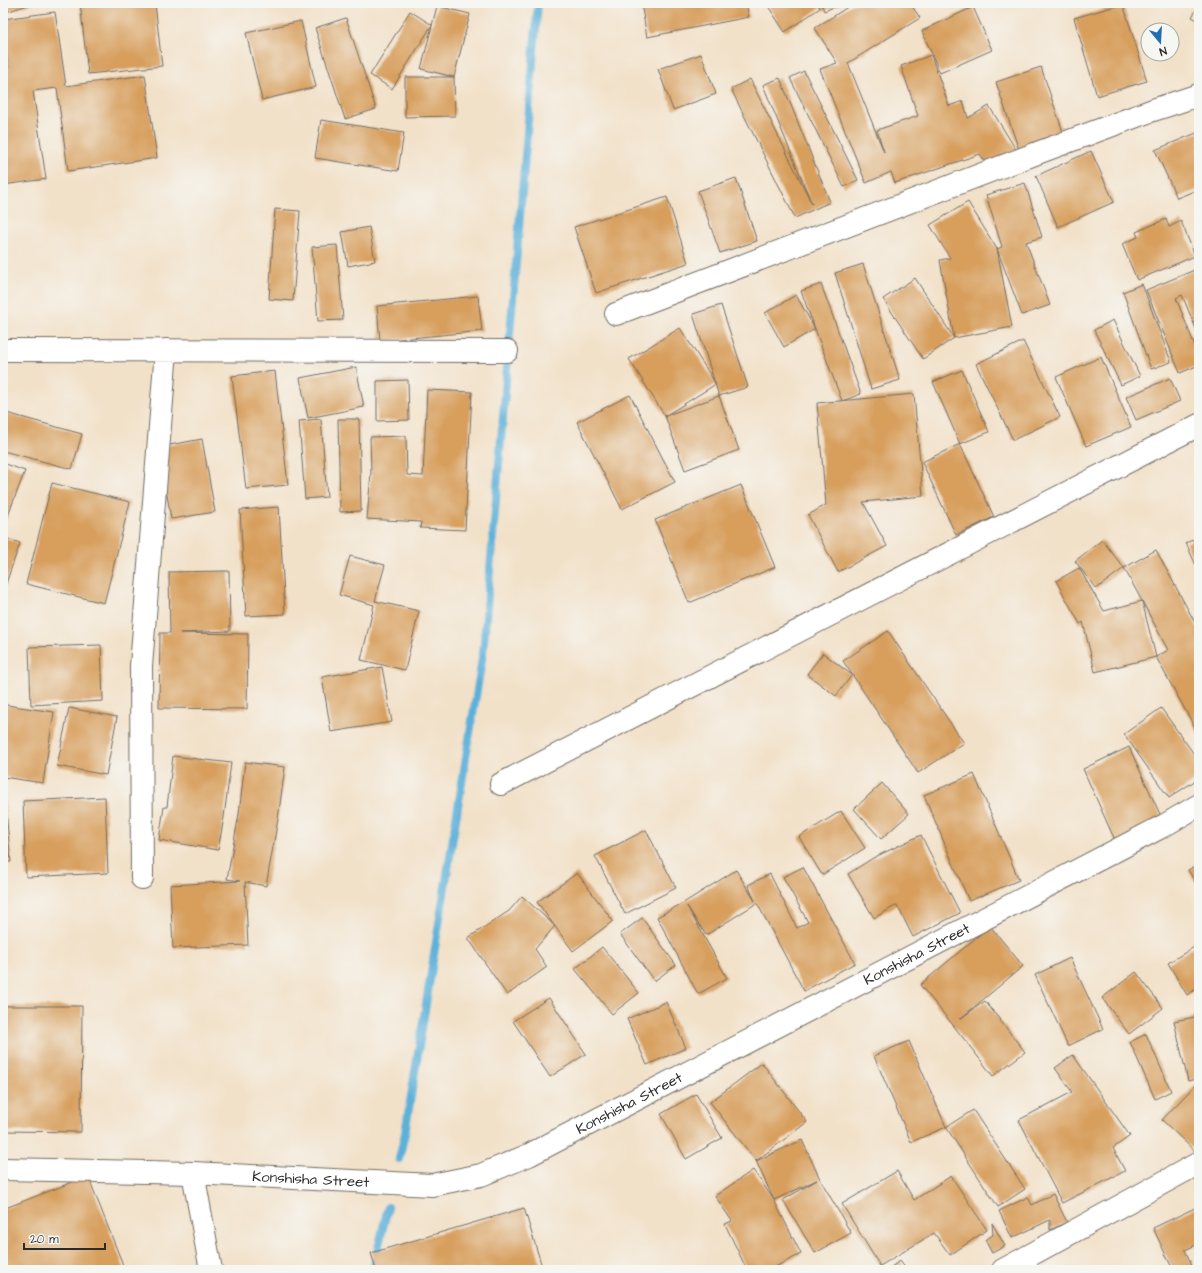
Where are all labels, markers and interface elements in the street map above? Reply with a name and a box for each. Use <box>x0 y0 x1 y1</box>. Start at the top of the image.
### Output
north arrow <box>1140 22 1180 62</box>
text: N <box>1157 43 1169 59</box>
street label: Konshisha Street <box>860 918 973 990</box>
street label: Konshisha Street <box>572 1067 686 1139</box>
street label: Konshisha Street <box>252 1165 370 1192</box>
scale bar <box>24 1225 105 1251</box>
text: 20 m <box>30 1231 59 1248</box>

